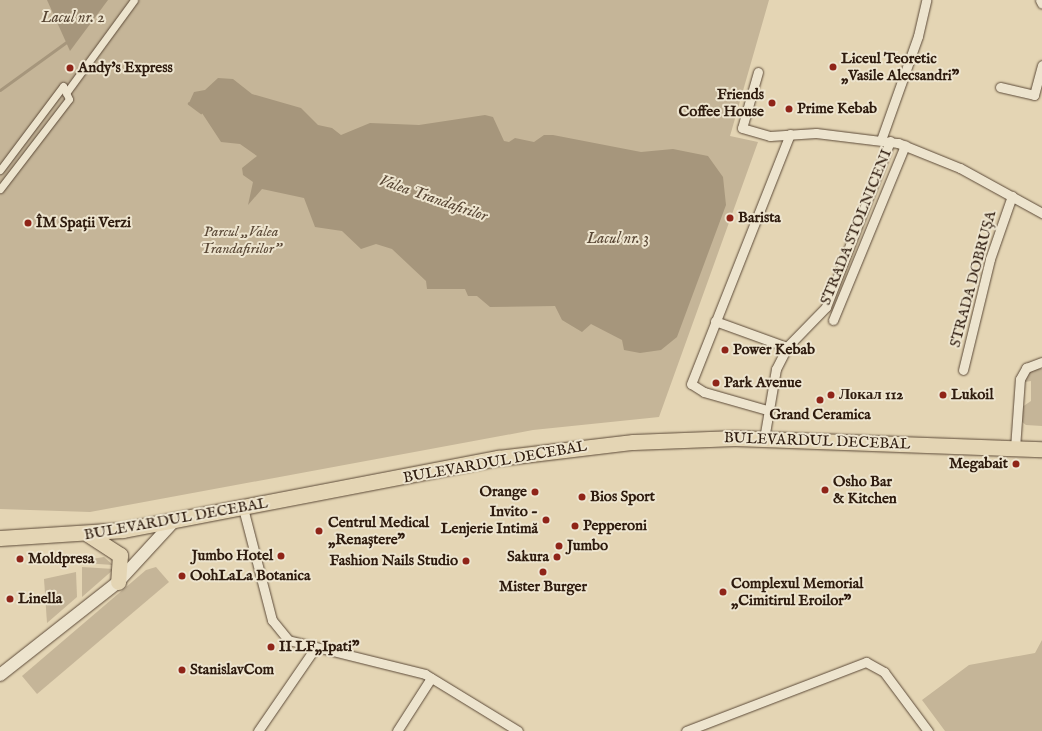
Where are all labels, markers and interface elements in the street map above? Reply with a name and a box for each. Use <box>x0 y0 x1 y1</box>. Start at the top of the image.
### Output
water label: Lacul nr. 2 <box>41 8 105 28</box>
place label: Liceul Teoretic „Vasile Alecsandri” <box>841 49 959 84</box>
place label: Andy's Express <box>78 59 173 77</box>
marker: Liceul Teoretic „Vasile Alecsandri” <box>828 62 838 72</box>
marker: Andy's Express <box>65 63 75 73</box>
place label: Friends Coffee House <box>679 85 764 120</box>
marker: Friends Coffee House <box>767 98 777 108</box>
place label: Prime Kebab <box>797 100 877 118</box>
marker: Prime Kebab <box>784 104 794 114</box>
street label: STRADA STOLNICENI <box>816 146 896 308</box>
water label: Valea Trandafirilor <box>376 171 490 227</box>
place label: Barista <box>738 209 781 227</box>
street label: STRADA DOBRUȘA <box>946 209 1000 349</box>
marker: Barista <box>725 213 735 223</box>
place label: ÎM Spații Verzi <box>36 214 131 232</box>
marker: ÎM Spații Verzi <box>23 218 33 228</box>
park label: Parcul „Valea Trandafirilor” <box>201 222 281 257</box>
water label: Lacul nr. 3 <box>587 229 649 249</box>
place label: Power Kebab <box>733 341 815 359</box>
marker: Power Kebab <box>720 345 730 355</box>
place label: Park Avenue <box>724 374 802 392</box>
marker: Park Avenue <box>711 378 721 388</box>
place label: Локал 112 <box>839 386 903 404</box>
place label: Lukoil <box>951 386 993 404</box>
marker: Локал 112 <box>826 390 836 400</box>
marker: Lukoil <box>938 390 948 400</box>
marker: Grand Ceramica <box>815 395 825 405</box>
place label: Grand Ceramica <box>769 406 871 424</box>
street label: BULEVARDUL DECEBAL <box>723 429 911 453</box>
street label: BULEVARDUL DECEBAL <box>402 437 588 487</box>
place label: Megabait <box>949 455 1008 473</box>
marker: Megabait <box>1011 459 1021 469</box>
place label: Osho Bar & Kitchen <box>833 472 897 507</box>
place label: Orange <box>480 483 527 501</box>
marker: Osho Bar & Kitchen <box>820 485 830 495</box>
marker: Orange <box>530 487 540 497</box>
place label: Bios Sport <box>590 488 655 506</box>
marker: Bios Sport <box>577 492 587 502</box>
street label: BULEVARDUL DECEBAL <box>83 494 269 544</box>
place label: Invito - Lenjerie Intimă <box>441 502 538 537</box>
place label: Centrul Medical „Renaștere” <box>328 513 429 548</box>
marker: Invito - Lenjerie Intimă <box>541 515 551 525</box>
place label: Pepperoni <box>583 517 647 535</box>
marker: Pepperoni <box>570 521 580 531</box>
marker: Centrul Medical „Renaștere” <box>313 525 325 537</box>
place label: Jumbo <box>567 537 608 555</box>
marker: Jumbo <box>554 541 564 551</box>
place label: Jumbo Hotel <box>192 547 273 565</box>
place label: Sakura <box>507 548 549 566</box>
place label: Moldpresa <box>28 550 94 568</box>
marker: Jumbo Hotel <box>276 551 286 561</box>
place label: Fashion Nails Studio <box>329 552 458 570</box>
marker: Sakura <box>552 552 562 562</box>
marker: Moldpresa <box>15 554 25 564</box>
marker: Fashion Nails Studio <box>461 556 471 566</box>
place label: OohLaLa Botanica <box>190 567 310 585</box>
marker: Mister Burger <box>538 567 548 577</box>
marker: OohLaLa Botanica <box>177 571 187 581</box>
place label: Complexul Memorial „Cimitirul Eroilor” <box>731 574 863 609</box>
place label: Mister Burger <box>499 578 587 596</box>
marker: Complexul Memorial „Cimitirul Eroilor” <box>718 587 728 597</box>
place label: Linella <box>18 590 62 608</box>
marker: Linella <box>5 594 15 604</box>
place label: II LF„Ipati” <box>279 638 359 656</box>
marker: II LF„Ipati” <box>266 642 276 652</box>
place label: StanislavCom <box>190 661 274 679</box>
marker: StanislavCom <box>177 665 187 675</box>

